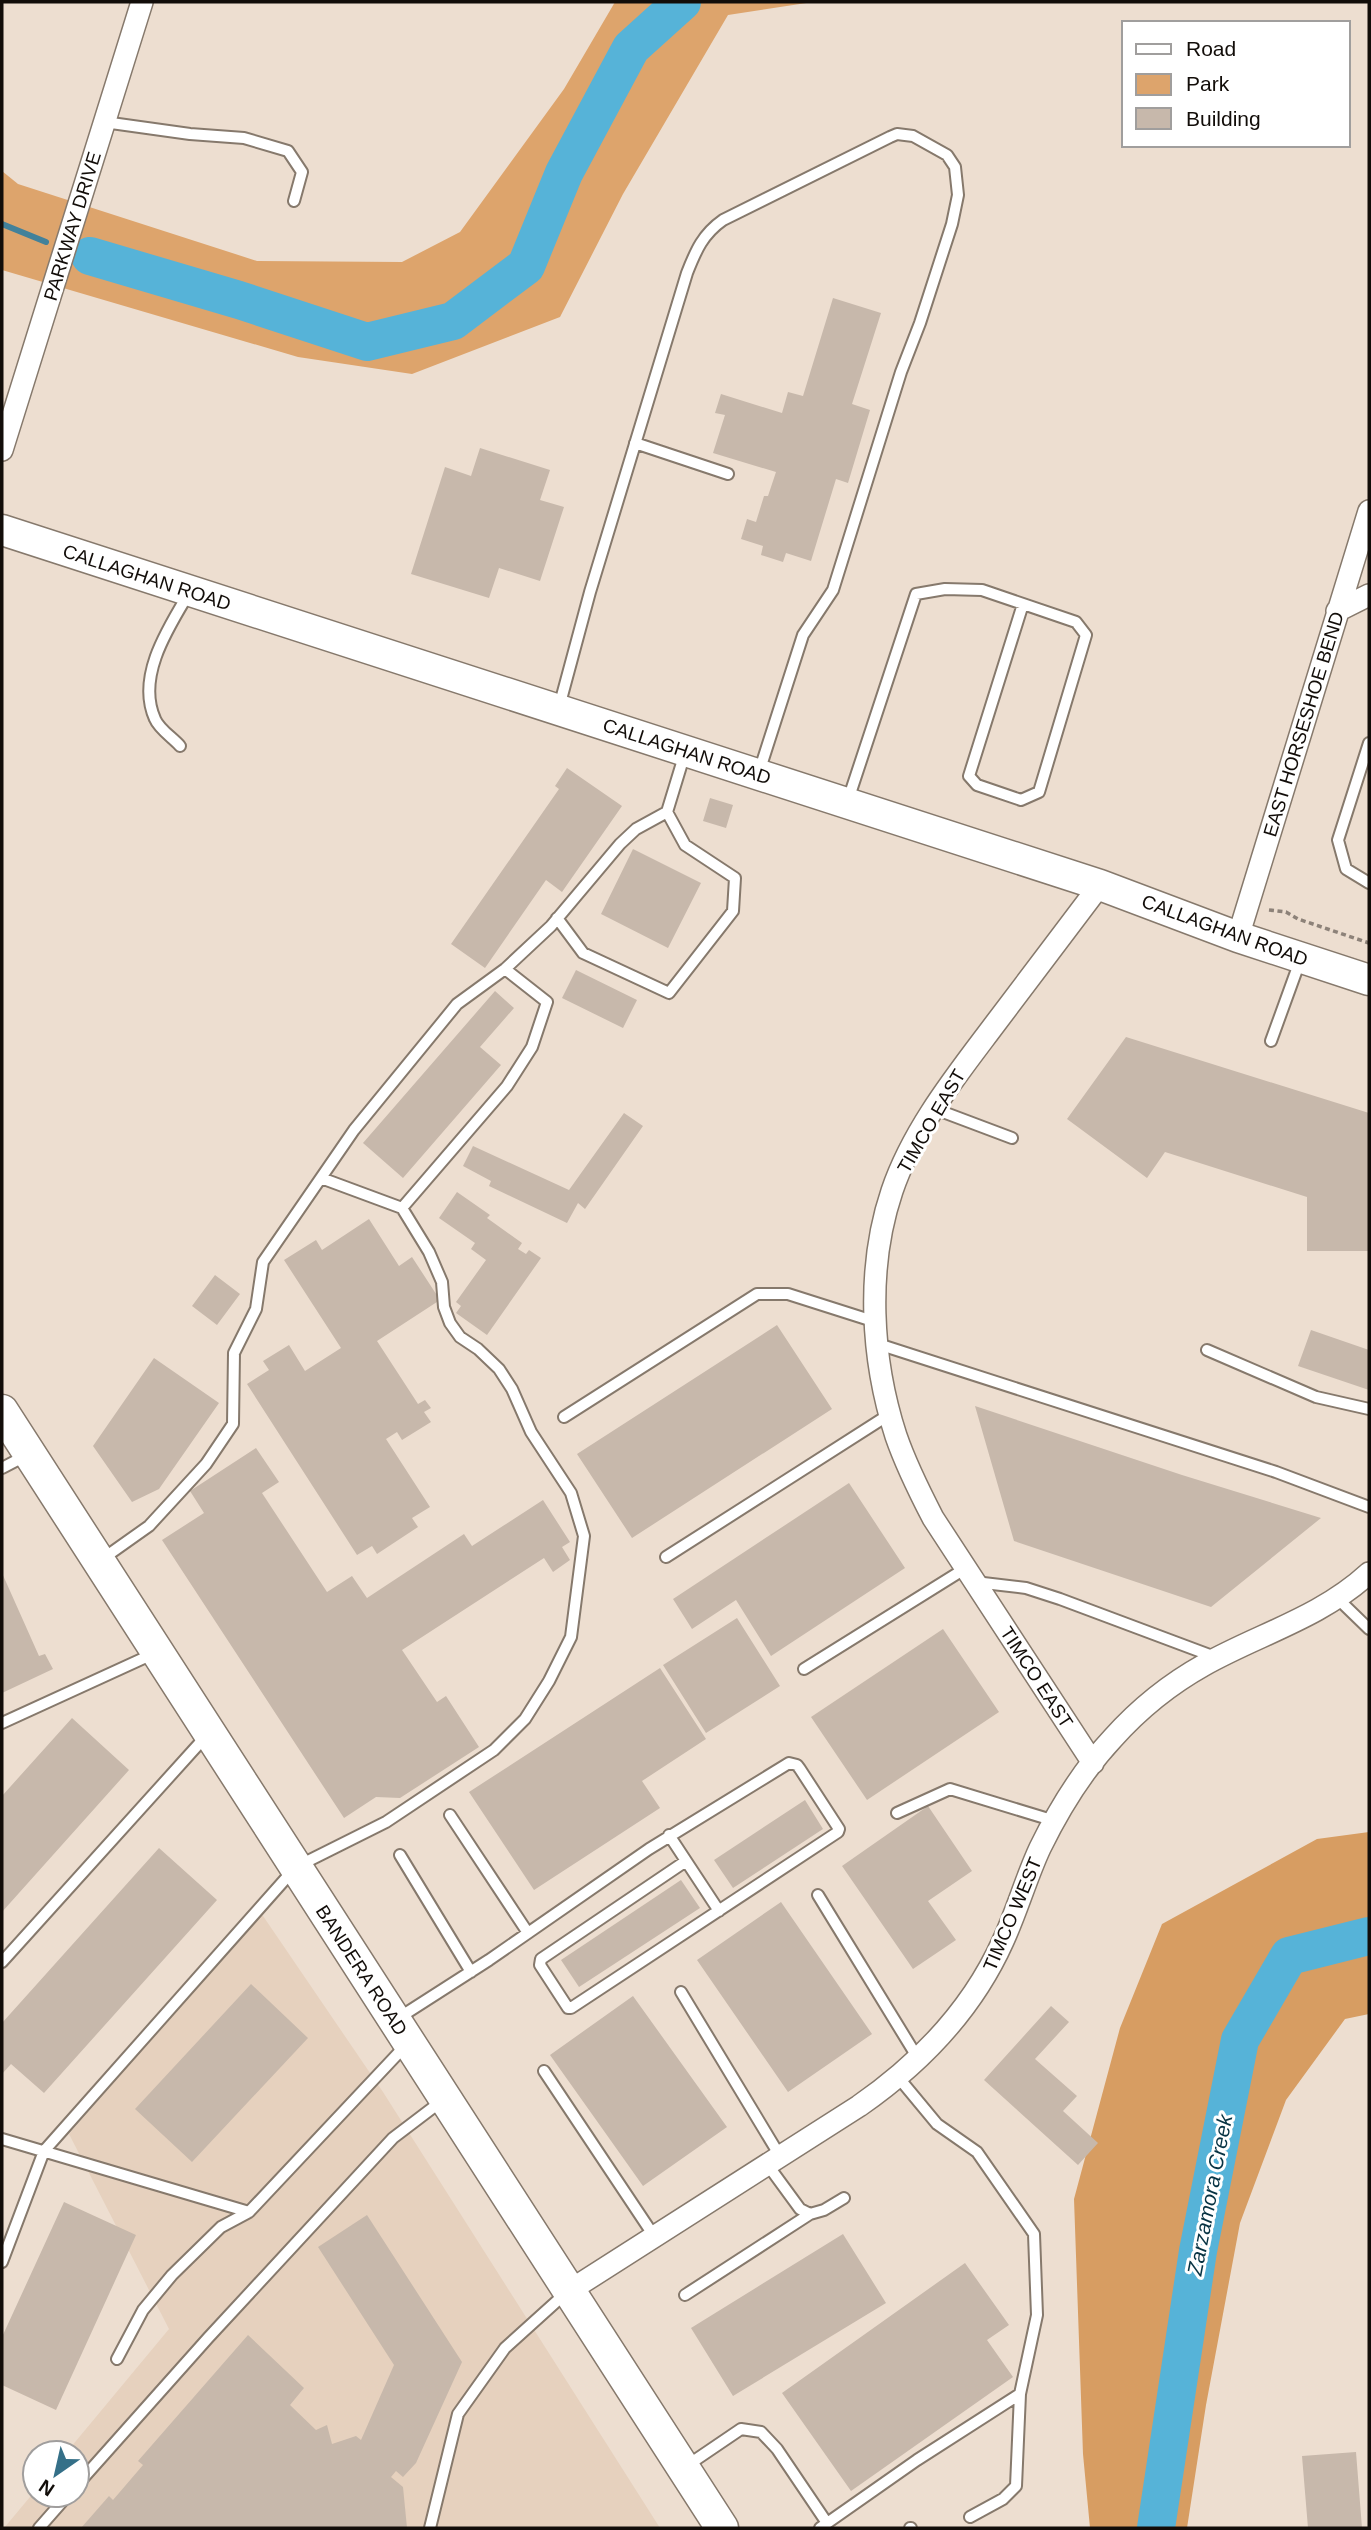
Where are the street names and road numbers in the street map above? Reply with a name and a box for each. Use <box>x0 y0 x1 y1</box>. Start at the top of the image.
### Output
street label: PARKWAY DRIVE <box>40 149 105 303</box>
street label: CALLAGHAN ROAD <box>60 540 233 615</box>
street label: EAST HORSESHOE BEND <box>1259 609 1348 839</box>
street label: CALLAGHAN ROAD <box>600 714 773 789</box>
street label: CALLAGHAN ROAD <box>1139 891 1311 970</box>
street label: TIMCO EAST <box>893 1065 970 1177</box>
street label: TIMCO EAST <box>996 1623 1077 1732</box>
street label: TIMCO WEST <box>979 1854 1046 1974</box>
street label: BANDERA ROAD <box>312 1901 412 2039</box>

